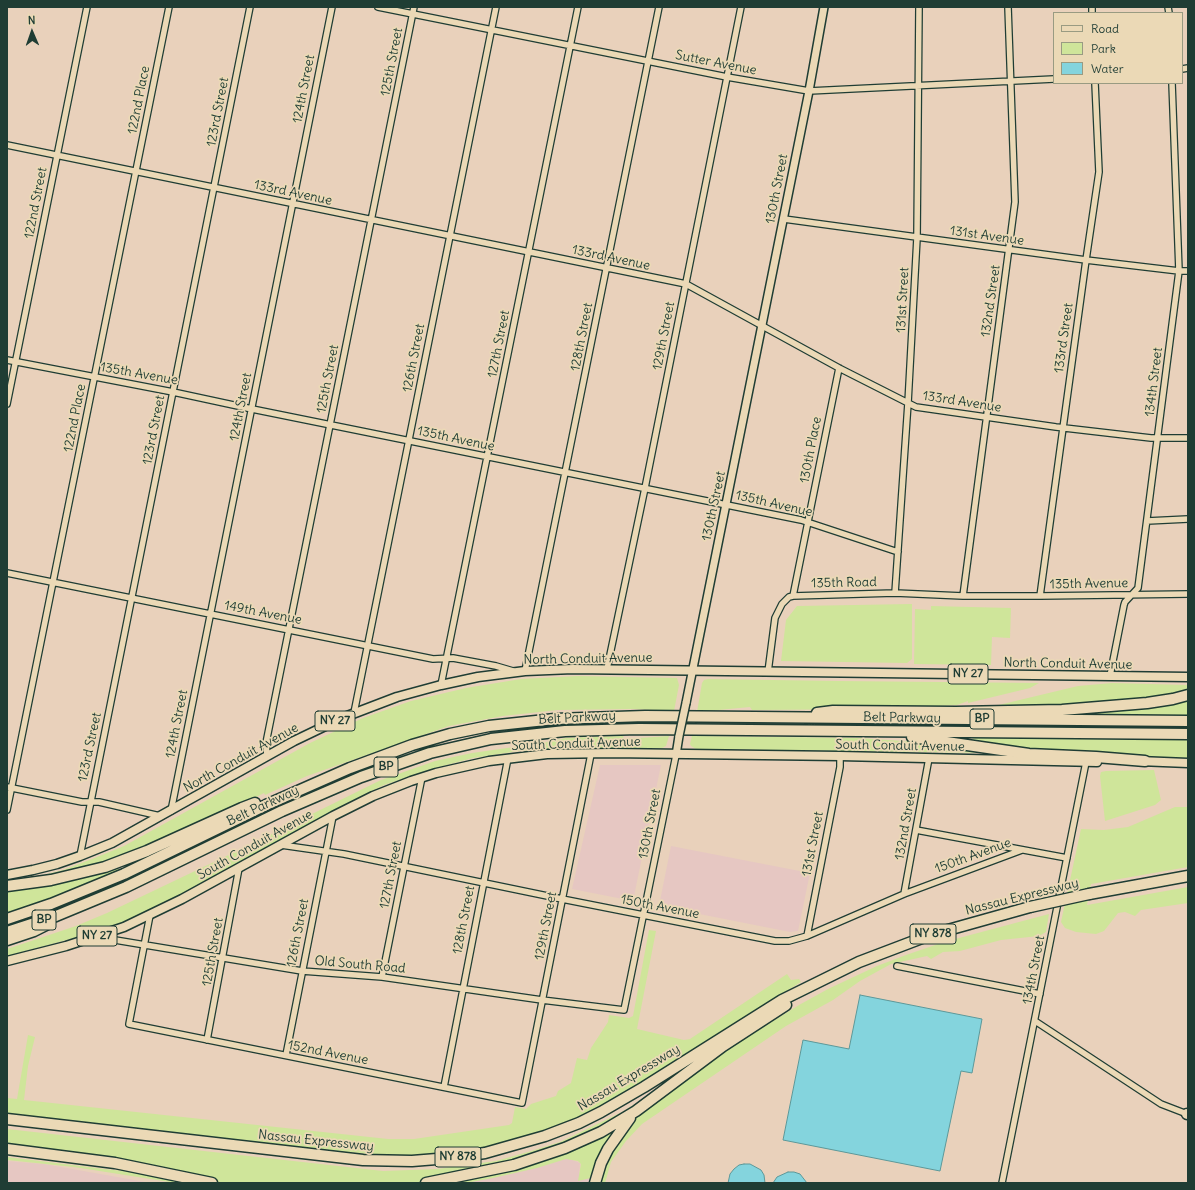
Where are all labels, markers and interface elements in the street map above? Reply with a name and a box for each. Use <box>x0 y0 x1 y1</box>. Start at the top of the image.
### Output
north arrow <box>12 12 52 52</box>
legend <box>1053 12 1183 84</box>
text: N <box>28 13 36 27</box>
text: Road <box>1091 21 1119 36</box>
street label: 125th Street <box>378 26 406 98</box>
text: Park <box>1091 41 1116 56</box>
street label: Sutter Avenue <box>674 47 758 79</box>
street label: 124th Street <box>290 54 318 124</box>
text: Water <box>1091 61 1124 76</box>
street label: 122nd Place <box>125 65 153 135</box>
street label: 123rd Street <box>204 76 232 148</box>
street label: 130th Street <box>763 153 791 225</box>
street label: 122nd Street <box>21 166 51 240</box>
street label: 133rd Avenue <box>253 177 333 209</box>
street label: 131st Avenue <box>949 223 1025 249</box>
street label: 133rd Avenue <box>571 242 651 274</box>
street label: 132nd Street <box>978 264 1004 338</box>
street label: 131st Street <box>893 267 913 333</box>
street label: 129th Street <box>650 300 678 372</box>
street label: 128th Street <box>568 301 596 373</box>
street label: 133rd Street <box>1051 302 1077 374</box>
street label: 127th Street <box>485 309 513 379</box>
street label: 126th Street <box>400 322 428 394</box>
street label: 125th Street <box>314 343 342 415</box>
street label: 134th Street <box>1142 346 1166 418</box>
street label: 135th Avenue <box>99 359 179 389</box>
street label: 124th Street <box>227 372 255 442</box>
street label: 122nd Place <box>61 383 89 453</box>
street label: 133rd Avenue <box>922 388 1002 416</box>
street label: 123rd Street <box>140 394 168 466</box>
street label: 130th Place <box>797 415 825 485</box>
street label: 135th Avenue <box>416 423 496 455</box>
street label: 130th Street <box>699 470 729 542</box>
street label: 135th Avenue <box>734 488 814 520</box>
street label: 135th Road <box>811 575 877 591</box>
street label: 135th Avenue <box>1050 576 1128 592</box>
street label: 149th Avenue <box>223 598 303 628</box>
street label: North Conduit Avenue <box>523 650 653 668</box>
street label: North Conduit Avenue <box>1003 655 1133 673</box>
road number: NY 27 <box>948 664 988 684</box>
street label: 124th Street <box>163 689 191 759</box>
street label: Belt Parkway <box>538 708 616 728</box>
road number: BP <box>970 709 994 729</box>
street label: Belt Parkway <box>863 710 941 726</box>
street label: 123rd Street <box>75 711 105 783</box>
road number: NY 27 <box>315 711 355 731</box>
street label: North Conduit Avenue <box>181 720 301 796</box>
street label: South Conduit Avenue <box>511 734 641 754</box>
street label: South Conduit Avenue <box>835 737 965 755</box>
road number: BP <box>374 757 398 777</box>
street label: Belt Parkway <box>224 783 302 829</box>
street label: 132nd Street <box>892 787 920 861</box>
street label: 130th Street <box>636 788 664 860</box>
street label: South Conduit Avenue <box>195 807 315 883</box>
street label: 131st Street <box>799 810 827 878</box>
street label: 150th Avenue <box>933 835 1013 877</box>
street label: 127th Street <box>377 840 405 910</box>
street label: Nassau Expressway <box>964 875 1080 919</box>
street label: 128th Street <box>450 884 478 956</box>
street label: 129th Street <box>532 890 560 962</box>
street label: 150th Avenue <box>619 892 701 922</box>
street label: 126th Street <box>284 897 312 969</box>
road number: BP <box>32 910 56 930</box>
street label: 125th Street <box>199 916 227 988</box>
road number: NY 878 <box>910 924 956 944</box>
road number: NY 27 <box>77 926 117 946</box>
street label: 134th Street <box>1020 934 1048 1006</box>
street label: Old South Road <box>314 953 406 977</box>
street label: 152nd Avenue <box>286 1038 370 1068</box>
street label: Nassau Expressway <box>575 1041 683 1115</box>
street label: Nassau Expressway <box>257 1127 375 1155</box>
road number: NY 878 <box>435 1147 481 1167</box>

